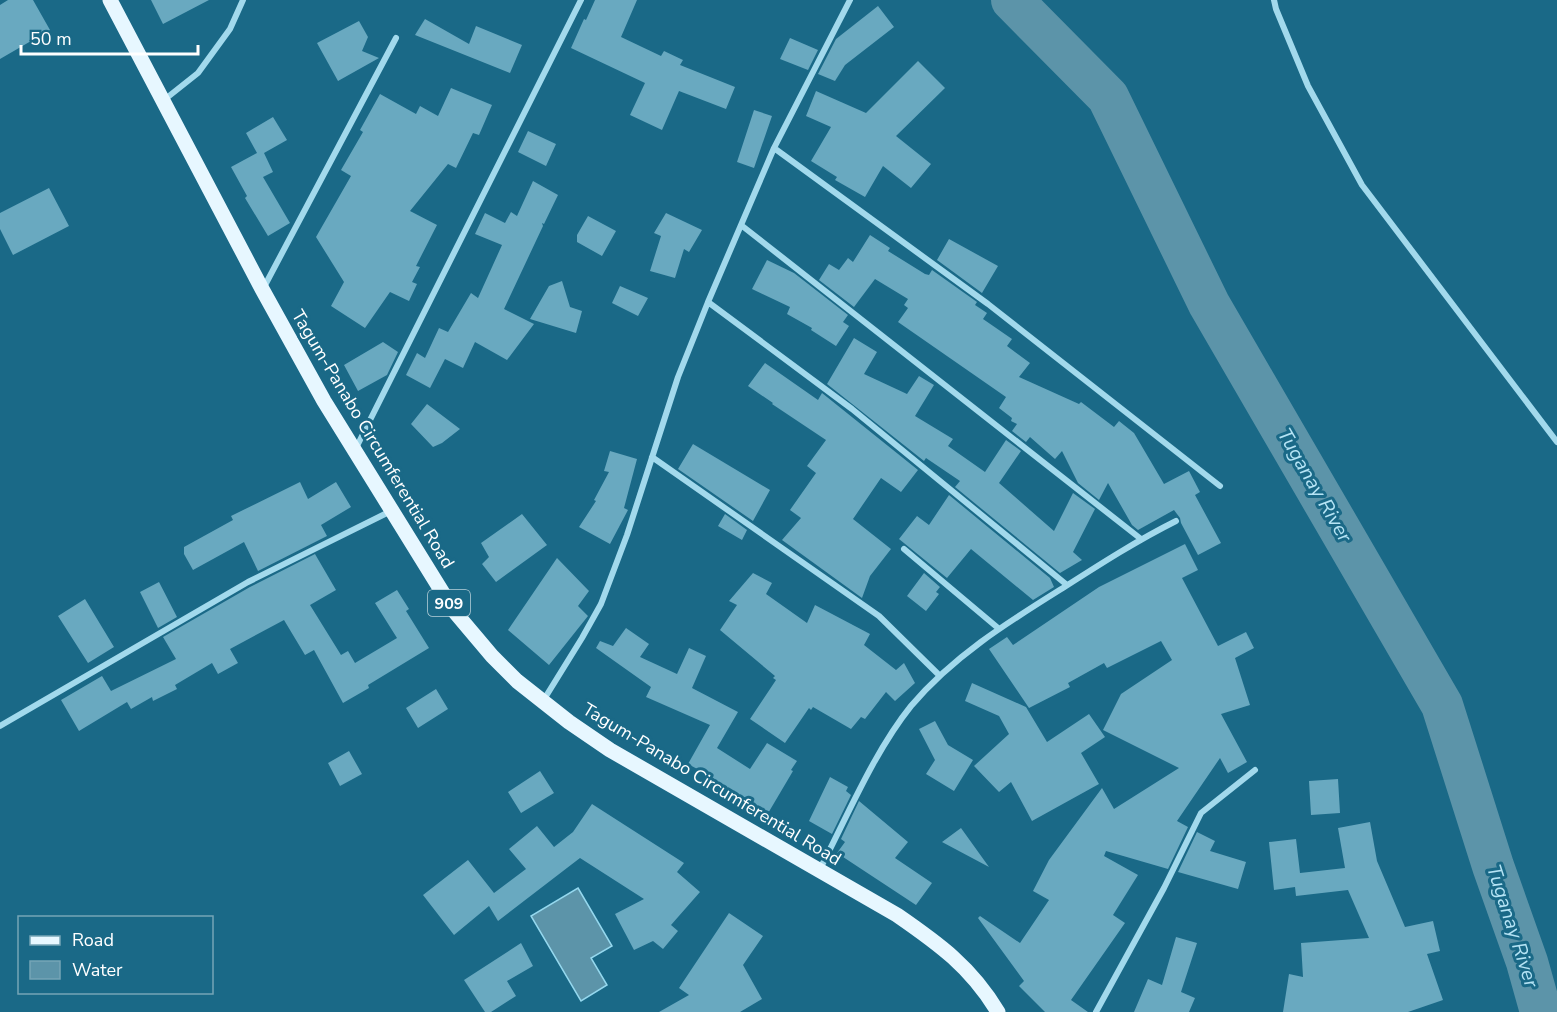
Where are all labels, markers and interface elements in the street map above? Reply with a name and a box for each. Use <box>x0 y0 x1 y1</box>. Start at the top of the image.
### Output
scale bar <box>21 18 198 56</box>
text: 50 m <box>30 27 72 51</box>
street label: Tagum-Panabo Circumferential Road <box>286 305 460 573</box>
water label: Tuganay River <box>1271 423 1359 548</box>
road number: 909 <box>428 590 470 616</box>
street label: Tagum-Panabo Circumferential Road <box>578 697 846 871</box>
water label: Tuganay River <box>1480 861 1545 992</box>
legend <box>18 916 213 994</box>
text: Road <box>72 928 114 952</box>
text: Water <box>72 958 123 982</box>

